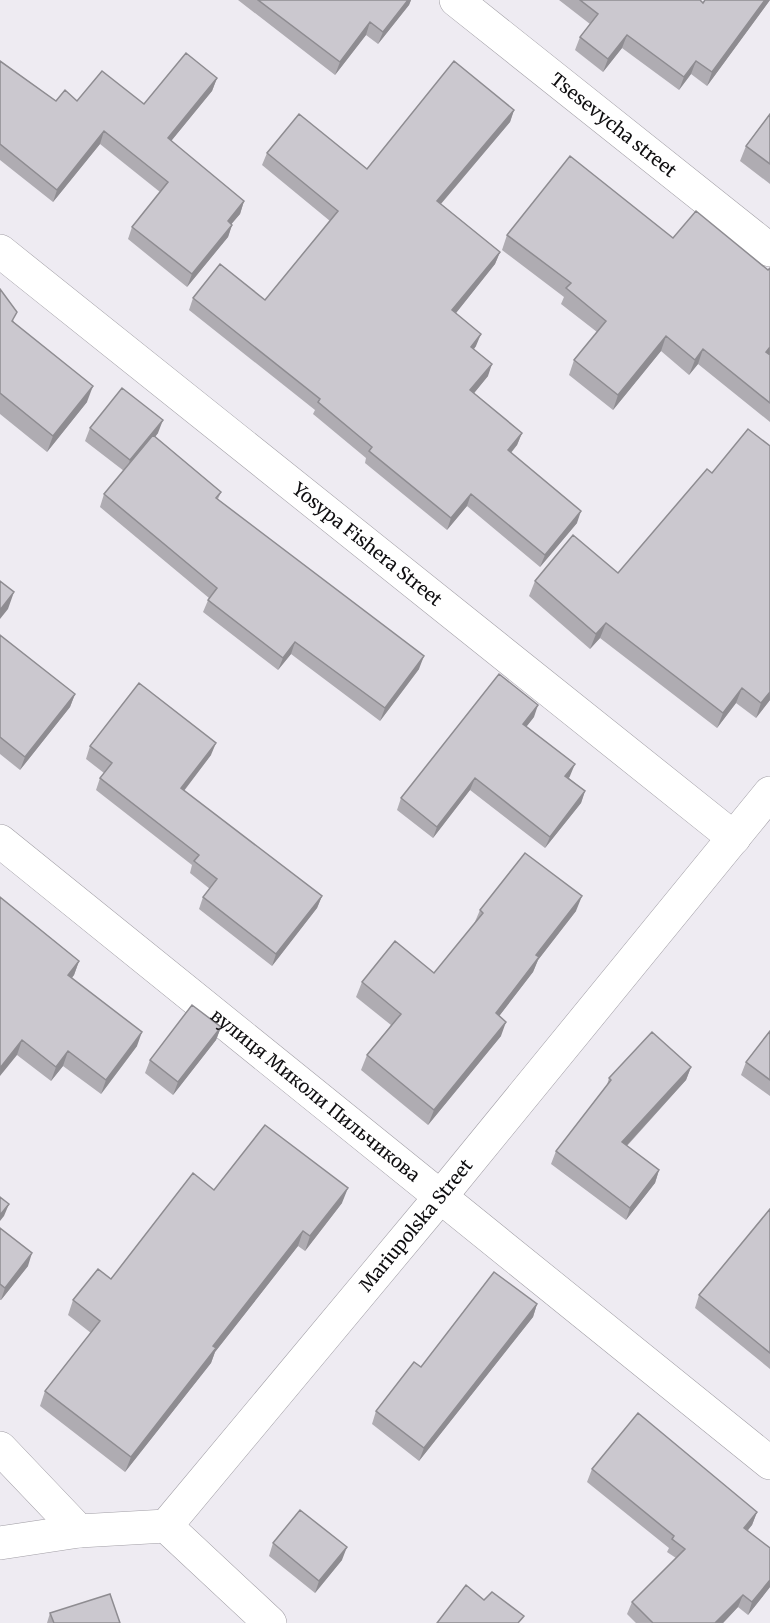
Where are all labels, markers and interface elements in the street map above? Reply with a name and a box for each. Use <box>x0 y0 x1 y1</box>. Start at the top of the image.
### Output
street label: Tsesevycha street <box>546 68 681 182</box>
street label: Yosypa Fishera Street <box>287 477 447 611</box>
street label: вулиця Миколи Пильчикова <box>206 1004 425 1187</box>
street label: Mariupolska Street <box>354 1154 477 1296</box>

